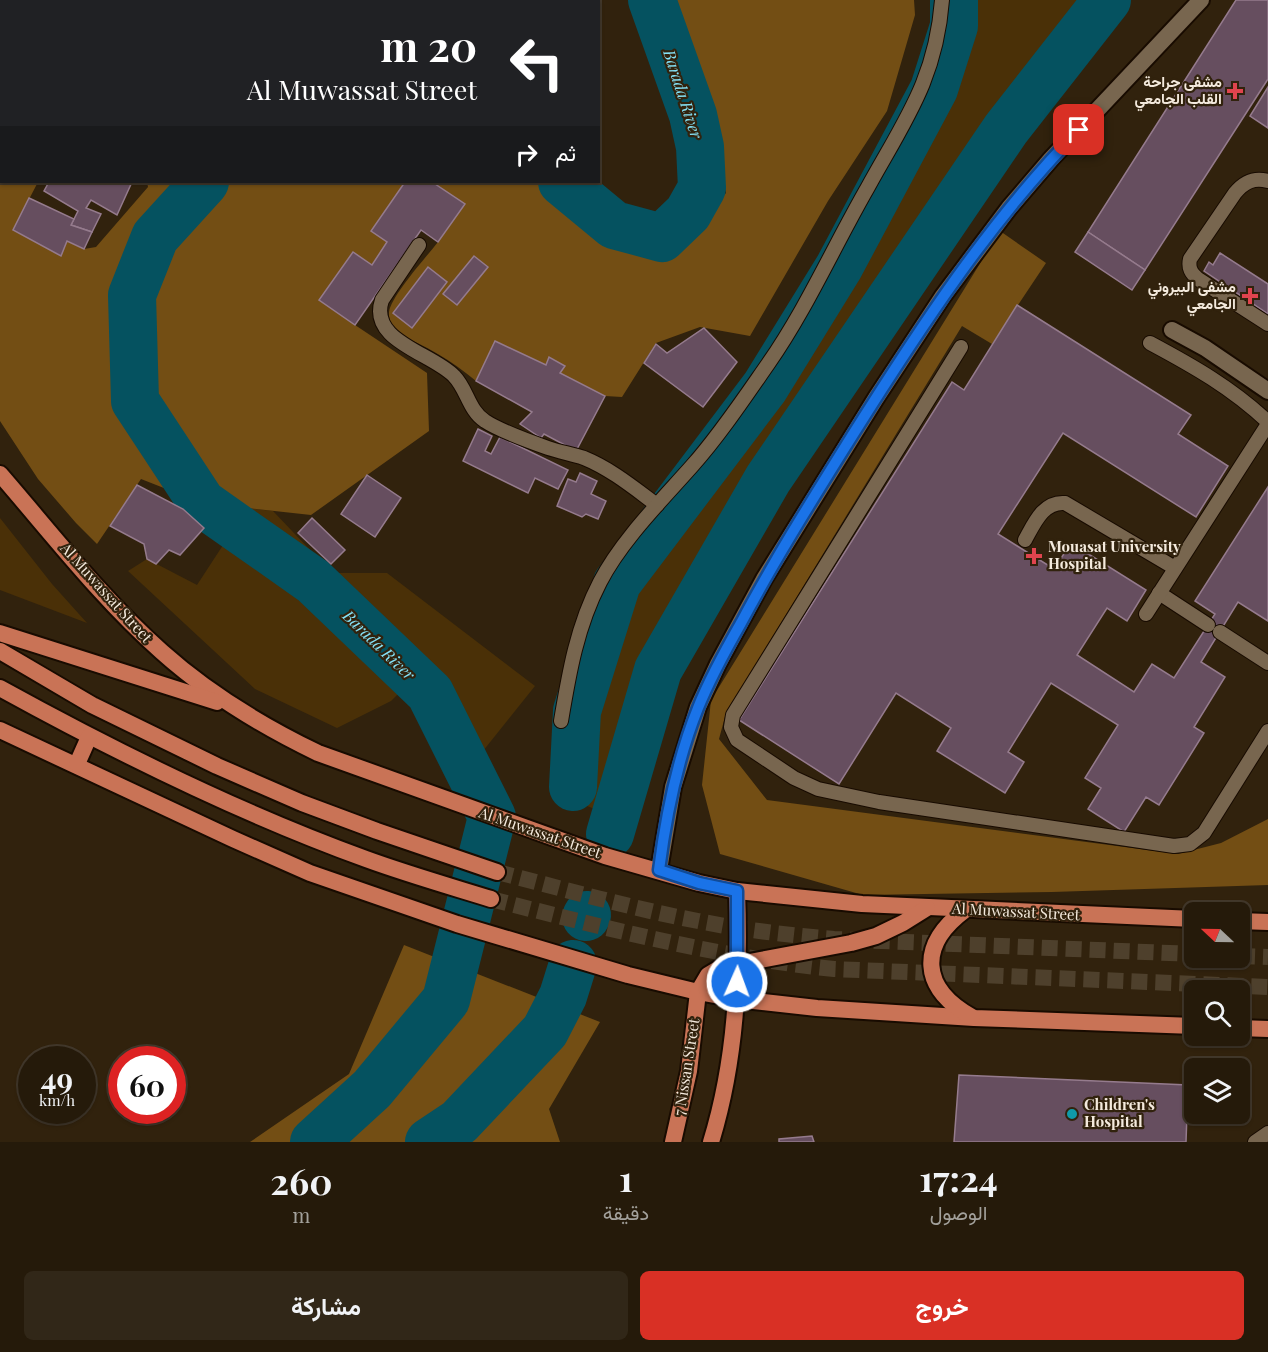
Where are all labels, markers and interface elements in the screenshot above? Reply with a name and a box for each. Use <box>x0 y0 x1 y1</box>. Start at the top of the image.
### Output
text: 20 m <box>380 17 477 73</box>
icon: left <box>498 24 576 102</box>
water label: Barada River <box>659 46 708 142</box>
text: Al Muwassat Street <box>247 71 477 107</box>
place label: مشفى جراحة القلب الجامعي <box>1134 71 1222 112</box>
marker: مشفى جراحة القلب الجامعي <box>1226 82 1244 100</box>
pin <box>1053 104 1104 155</box>
icon: arrive <box>1062 113 1095 146</box>
text: ثم <box>555 137 576 167</box>
icon: right <box>510 138 543 171</box>
place label: مشفى البيروني الجامعي <box>1148 276 1236 317</box>
marker: مشفى البيروني الجامعي <box>1241 287 1259 305</box>
place label: Mouasat University Hospital <box>1048 536 1181 573</box>
street label: Al Muwassat Street <box>56 537 157 647</box>
marker: Mouasat University Hospital <box>1025 547 1043 565</box>
water label: Barada River <box>338 604 421 685</box>
street label: Al Muwassat Street <box>476 801 605 863</box>
street label: Al Muwassat Street <box>951 898 1081 924</box>
north arrow <box>1184 902 1250 968</box>
map controls <box>1184 902 1250 1124</box>
position arrow <box>705 950 769 1014</box>
button: search <box>1184 980 1250 1046</box>
street label: 7 Nissan Street <box>668 1016 704 1117</box>
speed limit sign: 60 <box>108 1046 186 1124</box>
text: 49 <box>41 1058 73 1098</box>
button: layers <box>1184 1058 1250 1124</box>
text: km/h <box>39 1090 75 1110</box>
place label: Children's Hospital <box>1084 1094 1155 1131</box>
marker: Children's Hospital <box>1065 1107 1079 1121</box>
text: 1 <box>619 1153 633 1201</box>
text: 17:24 <box>919 1153 998 1201</box>
text: 260 <box>270 1156 333 1204</box>
text: دقيقة <box>603 1198 649 1225</box>
text: الوصول <box>930 1198 987 1225</box>
text: m <box>292 1201 310 1228</box>
button: مشاركة <box>24 1271 628 1340</box>
button: خروج <box>640 1271 1244 1340</box>

